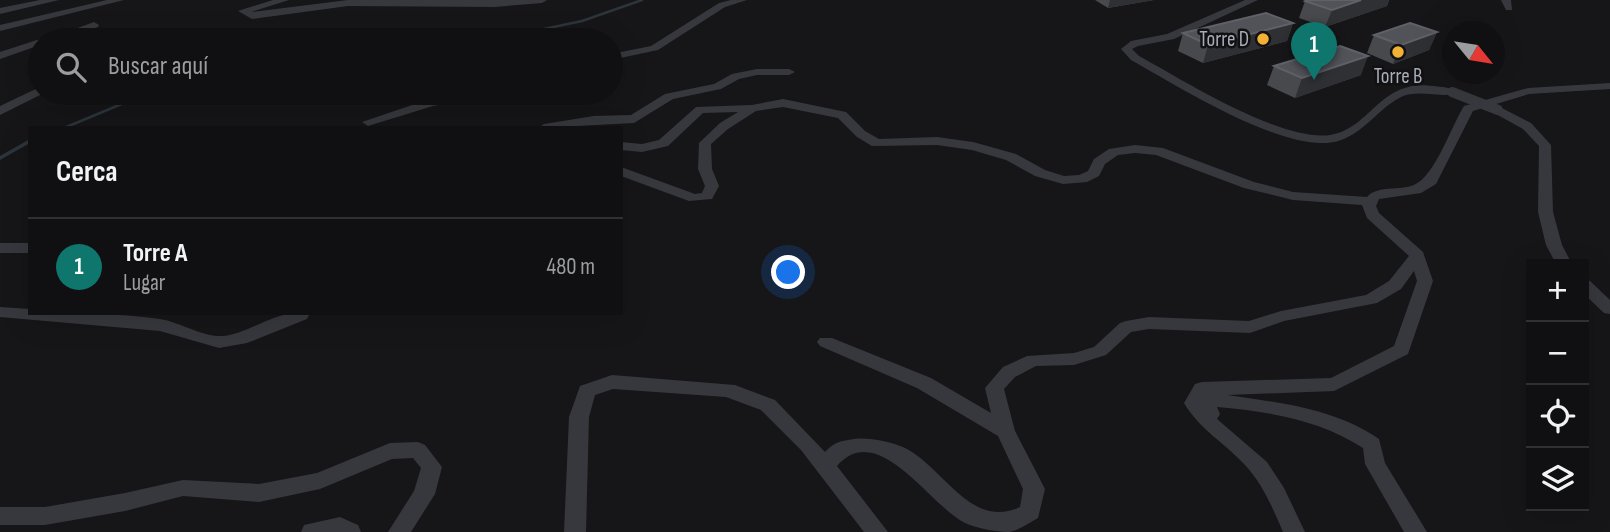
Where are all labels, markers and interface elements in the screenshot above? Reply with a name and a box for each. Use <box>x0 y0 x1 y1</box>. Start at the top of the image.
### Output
north arrow <box>1442 21 1505 84</box>
pin: 1 <box>1291 22 1337 80</box>
place label: Torre D <box>1199 27 1249 52</box>
search box <box>28 28 623 105</box>
marker: Torre D <box>1255 31 1271 47</box>
marker: Torre B <box>1390 44 1406 60</box>
icon: search <box>52 48 90 86</box>
text: Buscar aquí <box>108 51 208 82</box>
place label: Torre B <box>1374 64 1422 89</box>
text: Cerca <box>56 154 118 190</box>
text: Torre A <box>123 238 187 269</box>
text: 1 <box>74 253 84 281</box>
text: 480 m <box>547 253 595 281</box>
your location <box>771 255 805 289</box>
map controls <box>1526 259 1589 511</box>
button: + <box>1526 259 1589 322</box>
text: Lugar <box>123 269 165 297</box>
button: − <box>1526 322 1589 385</box>
button: locate <box>1526 385 1589 448</box>
button: layers <box>1526 448 1589 511</box>

